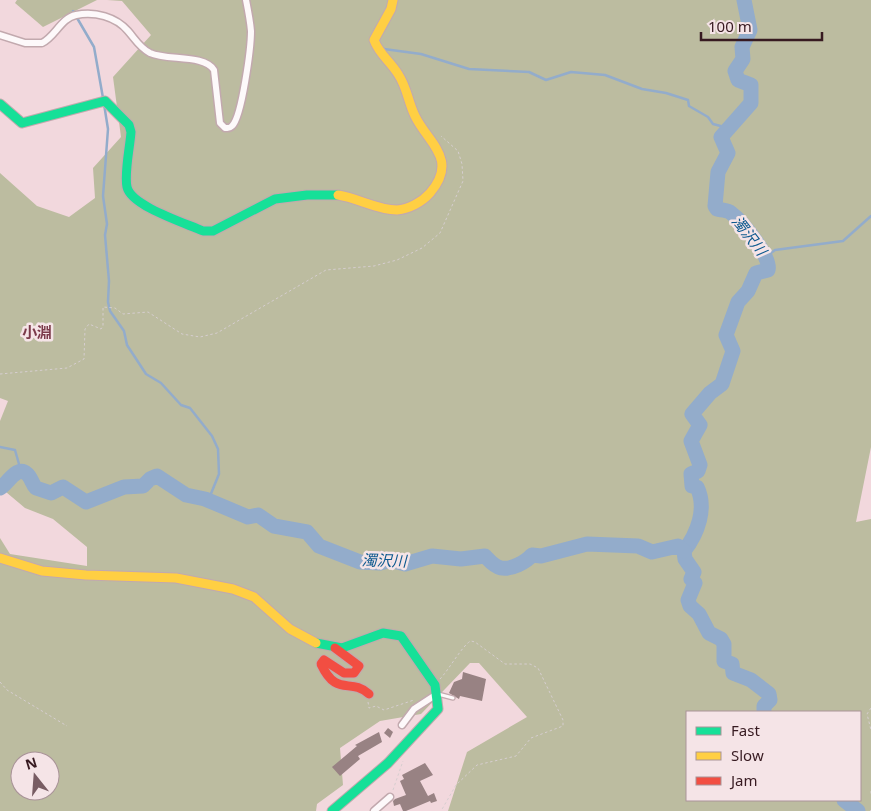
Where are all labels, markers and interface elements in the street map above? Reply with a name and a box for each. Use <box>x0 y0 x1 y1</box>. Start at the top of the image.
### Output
scale bar <box>701 10 822 42</box>
text: 100 m <box>708 16 752 36</box>
water label: 濁沢川 <box>728 211 773 261</box>
district label: 小淵 <box>22 322 52 342</box>
water label: 濁沢川 <box>361 550 409 570</box>
legend <box>686 711 861 801</box>
text: Fast <box>731 720 760 740</box>
text: Slow <box>731 745 764 765</box>
north arrow <box>10 751 60 801</box>
text: N <box>23 752 39 774</box>
text: Jam <box>729 770 758 790</box>

